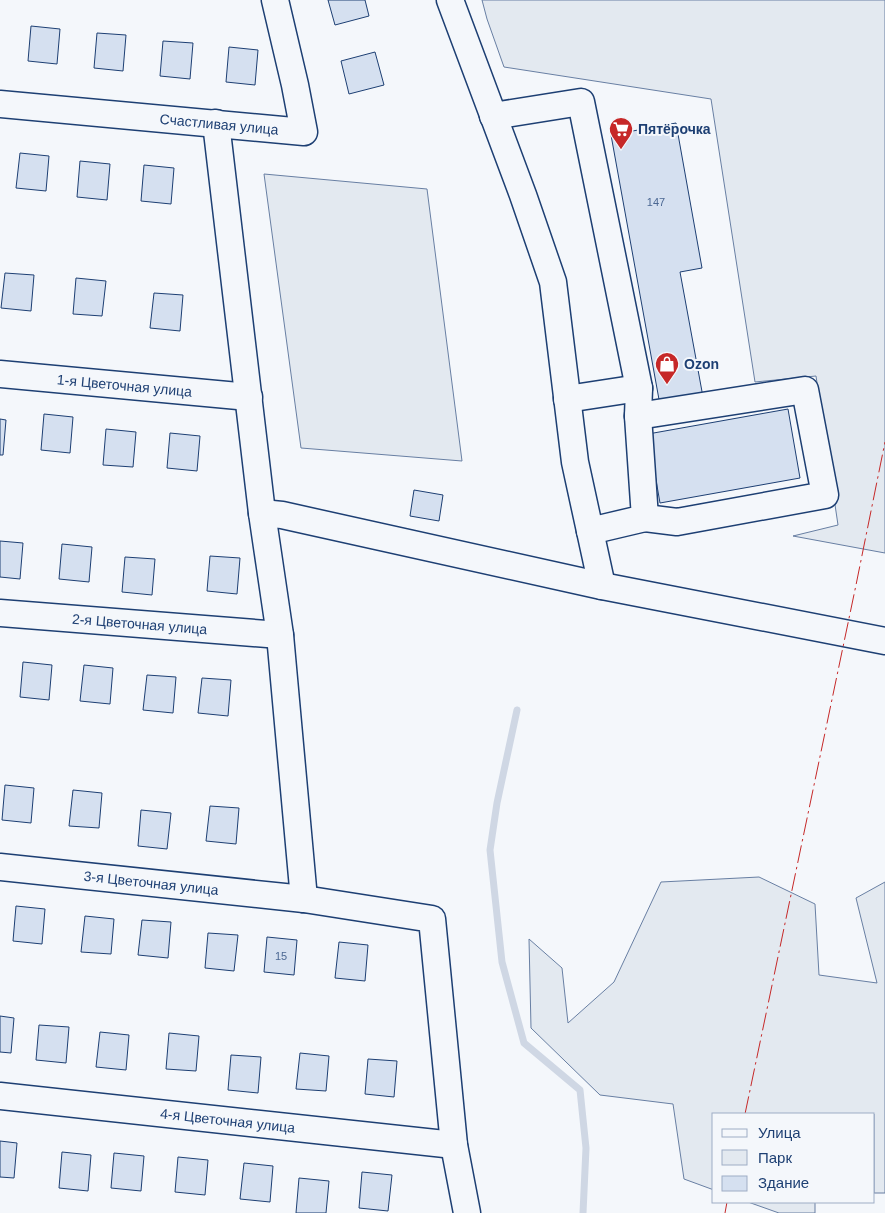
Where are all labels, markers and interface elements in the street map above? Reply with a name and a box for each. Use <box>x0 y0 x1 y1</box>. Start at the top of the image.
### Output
street label: Счастливая улица <box>159 111 279 138</box>
supermarket icon: Пятёрочка <box>608 116 634 150</box>
place label: Пятёрочка <box>638 121 711 137</box>
house number: 147 <box>647 196 665 208</box>
shop icon: Ozon <box>654 351 680 385</box>
place label: Ozon <box>684 356 719 372</box>
street label: 1-я Цветочная улица <box>56 371 193 400</box>
street label: 2-я Цветочная улица <box>71 611 208 637</box>
street label: 3-я Цветочная улица <box>83 868 220 898</box>
house number: 15 <box>275 950 287 962</box>
street label: 4-я Цветочная улица <box>159 1105 296 1136</box>
legend <box>712 1113 875 1203</box>
text: Улица <box>758 1124 801 1141</box>
text: Парк <box>758 1149 792 1166</box>
text: Здание <box>758 1174 809 1191</box>

